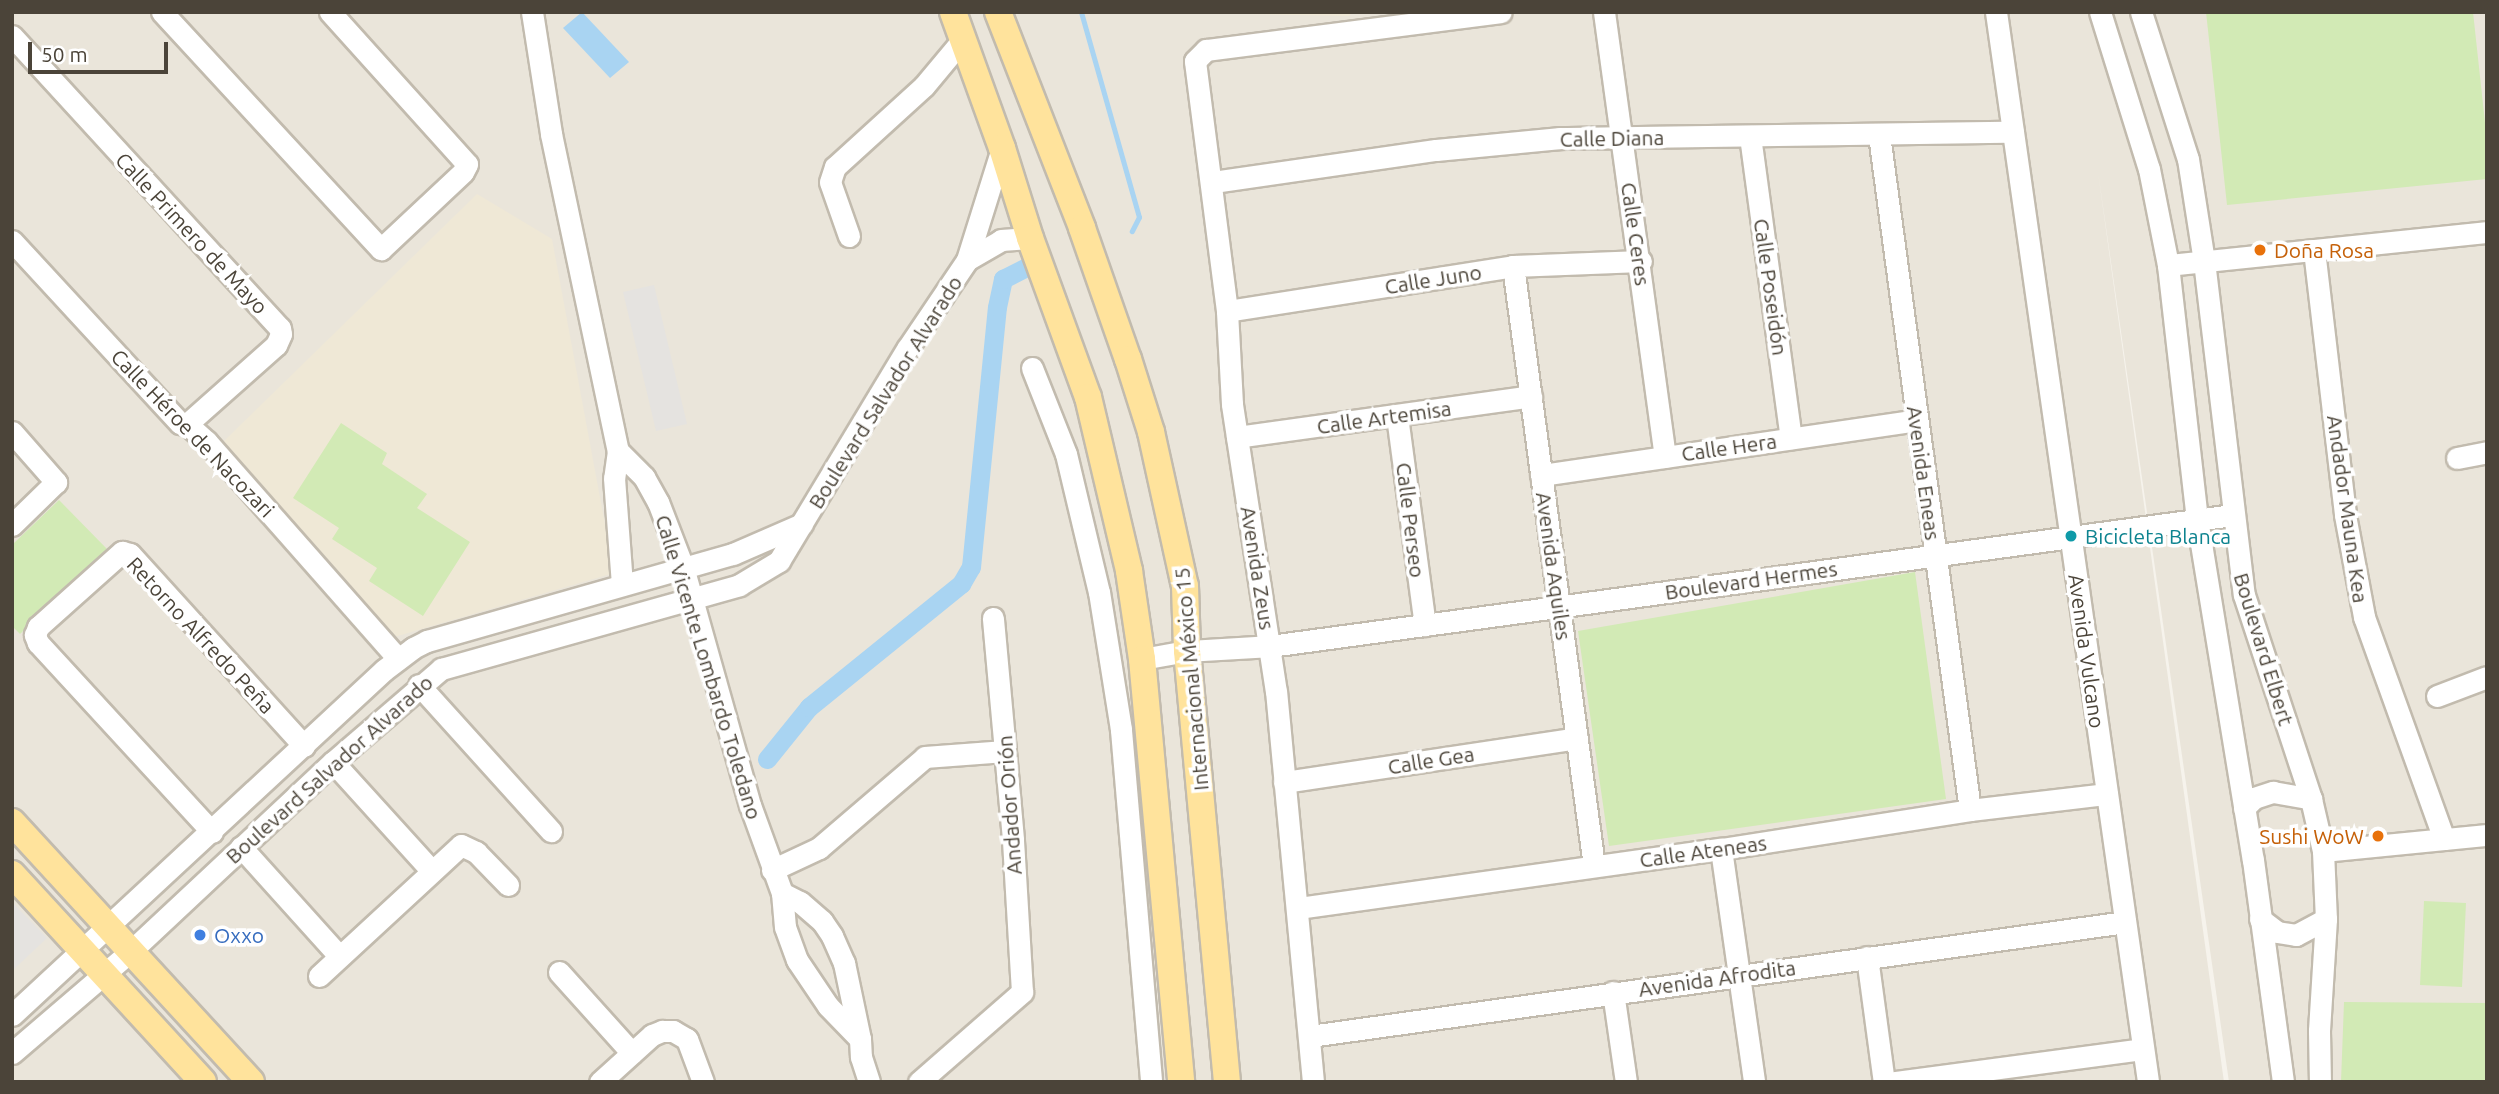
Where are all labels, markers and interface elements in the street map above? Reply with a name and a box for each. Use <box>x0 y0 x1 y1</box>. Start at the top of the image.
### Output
scale bar <box>32 28 172 72</box>
text: 50 m <box>41 42 88 66</box>
street label: Calle Diana <box>1559 124 1665 152</box>
street label: Calle Primero de Mayo <box>111 147 273 319</box>
street label: Calle Ceres <box>1616 181 1656 287</box>
street label: Calle Poseidón <box>1749 217 1793 357</box>
place label: Doña Rosa <box>2274 237 2374 263</box>
marker: Doña Rosa <box>2252 242 2268 258</box>
street label: Calle Juno <box>1383 259 1483 299</box>
street label: Boulevard Salvador Alvarado <box>803 271 967 513</box>
street label: Calle Héroe de Nacozari <box>106 344 280 522</box>
street label: Calle Artemisa <box>1315 395 1453 439</box>
street label: Avenida Eneas <box>1902 404 1946 542</box>
street label: Andador Mauna Kea <box>2322 413 2374 605</box>
street label: Calle Hera <box>1680 428 1778 466</box>
street label: Calle Perseo <box>1391 461 1431 579</box>
street label: Avenida Aquiles <box>1531 490 1577 642</box>
street label: Avenida Zeus <box>1236 504 1280 632</box>
street label: Calle Vicente Lombardo Toledano <box>651 512 767 822</box>
place label: Bicicleta Blanca <box>2085 523 2231 549</box>
marker: Bicicleta Blanca <box>2063 528 2079 544</box>
street label: Retorno Alfredo Peña <box>122 552 280 718</box>
street label: Boulevard Hermes <box>1663 555 1839 605</box>
street label: Internacional México 15 <box>1169 566 1213 792</box>
street label: Boulevard Elbert <box>2229 570 2299 728</box>
street label: Avenida Vulcano <box>2064 572 2110 730</box>
street label: Boulevard Salvador Alvarado <box>220 669 438 869</box>
street label: Andador Orión <box>992 734 1026 876</box>
street label: Calle Gea <box>1386 741 1476 779</box>
place label: Sushi WoW <box>2259 823 2364 849</box>
marker: Sushi WoW <box>2370 828 2386 844</box>
street label: Calle Ateneas <box>1638 830 1768 872</box>
place label: Oxxo <box>214 922 264 948</box>
marker: Oxxo <box>192 927 208 943</box>
street label: Avenida Afrodita <box>1637 954 1797 1002</box>

